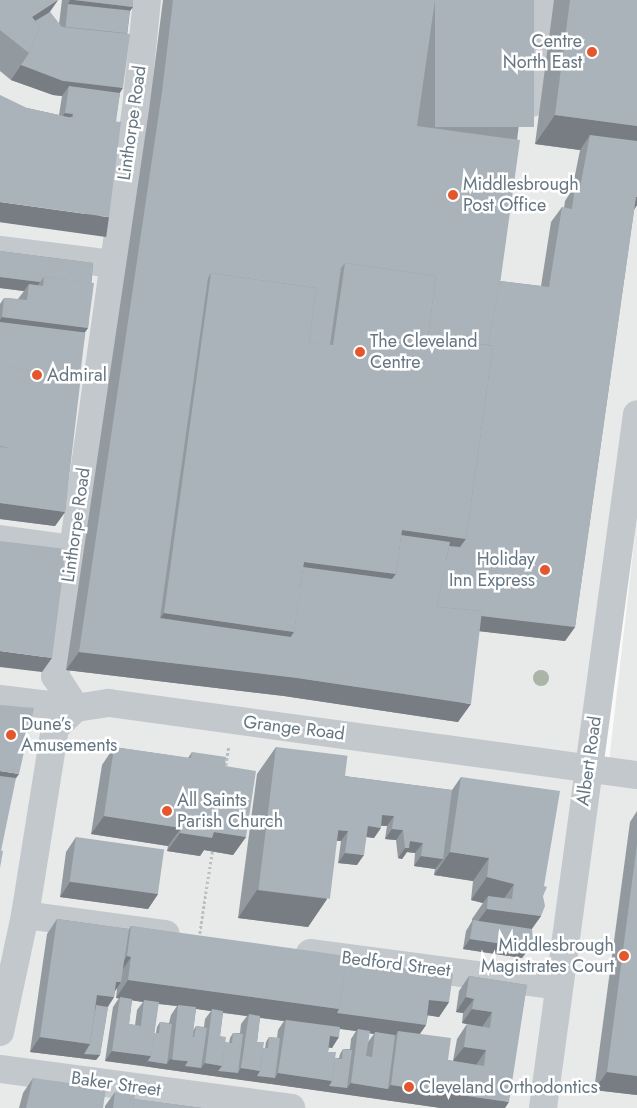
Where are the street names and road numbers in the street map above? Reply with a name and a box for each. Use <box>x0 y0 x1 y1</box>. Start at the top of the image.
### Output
street label: Linthorpe Road <box>113 64 151 182</box>
street label: Linthorpe Road <box>57 466 95 584</box>
street label: Grange Road <box>242 711 346 745</box>
street label: Albert Road <box>572 715 606 807</box>
street label: Bedford Street <box>340 947 452 981</box>
street label: Baker Street <box>70 1067 162 1101</box>

